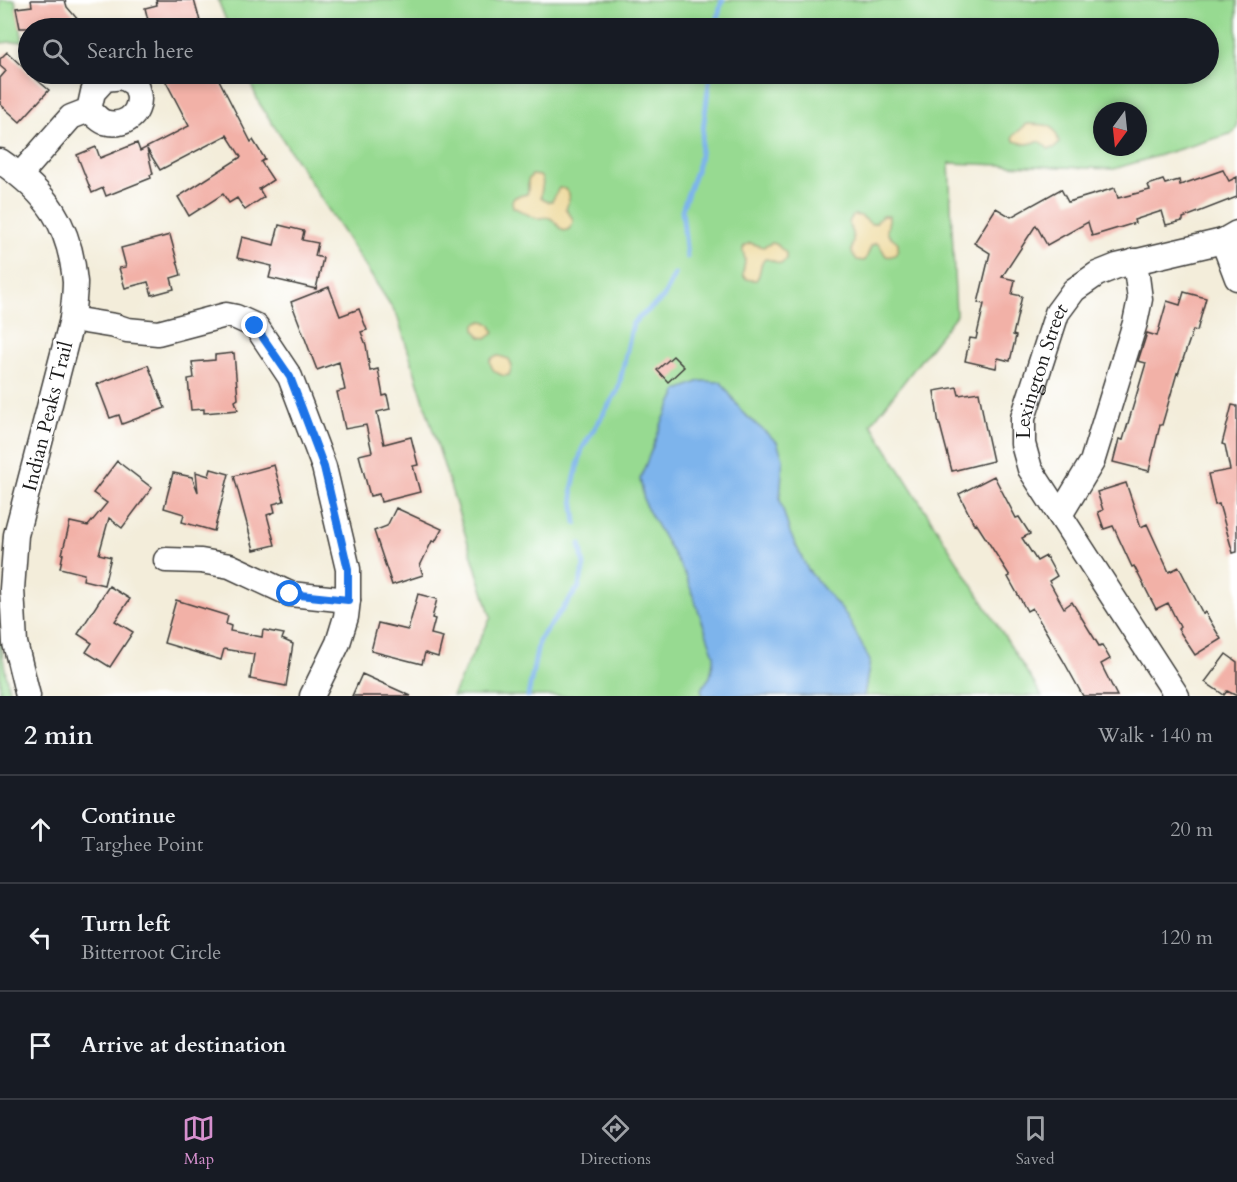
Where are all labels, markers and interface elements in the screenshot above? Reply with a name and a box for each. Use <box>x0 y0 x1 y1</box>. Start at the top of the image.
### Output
search box <box>18 18 1219 84</box>
icon: search <box>39 35 72 68</box>
text: Search here <box>87 36 194 66</box>
north arrow <box>1093 102 1147 156</box>
street label: Lexington Street <box>1010 297 1075 439</box>
route end <box>241 312 267 338</box>
street label: Indian Peaks Trail <box>16 338 79 494</box>
route start <box>276 580 302 606</box>
text: 2 min <box>24 718 93 753</box>
text: Walk · 140 m <box>1098 722 1213 749</box>
text: Continue <box>81 801 176 831</box>
icon: ahead <box>24 813 57 846</box>
text: 20 m <box>1170 816 1213 843</box>
text: Targhee Point <box>81 831 203 858</box>
text: Turn left <box>81 909 170 939</box>
icon: left <box>24 921 57 954</box>
text: 120 m <box>1160 924 1213 951</box>
text: Bitterroot Circle <box>81 939 221 966</box>
icon: arrive <box>24 1029 57 1062</box>
text: Arrive at destination <box>81 1030 286 1060</box>
tab: Map <box>182 1112 215 1170</box>
tab: Directions <box>580 1112 651 1170</box>
tab: Saved <box>1016 1112 1055 1170</box>

